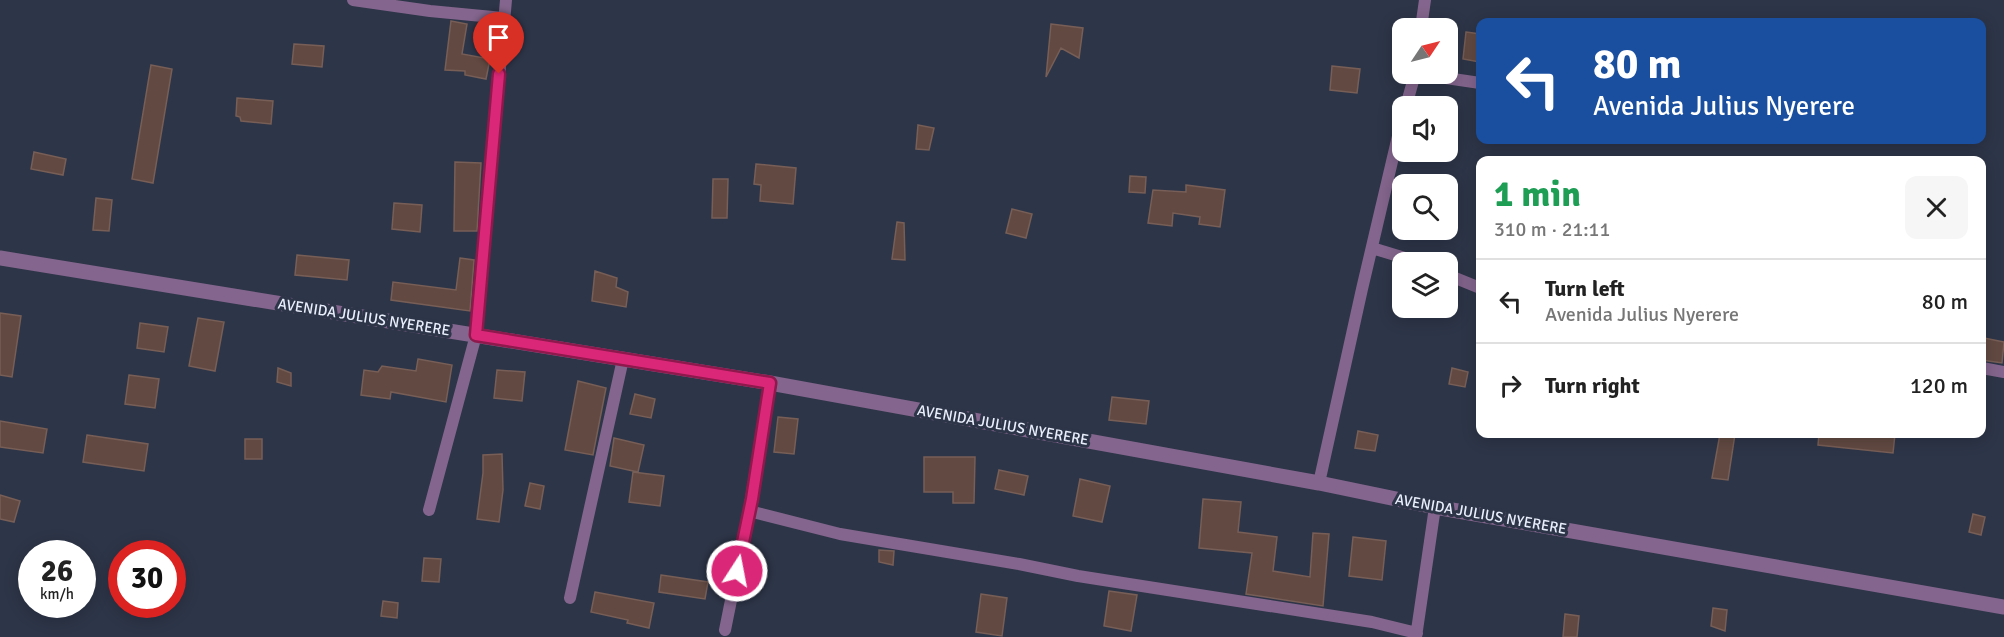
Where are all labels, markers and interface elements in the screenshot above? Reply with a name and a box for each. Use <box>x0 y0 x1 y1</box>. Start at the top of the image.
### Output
pin <box>473 12 524 74</box>
north arrow <box>1392 18 1458 84</box>
map controls <box>1392 18 1458 318</box>
icon: arrive <box>482 21 515 54</box>
text: 80 m <box>1593 39 1682 90</box>
icon: left <box>1494 42 1572 120</box>
text: Avenida Julius Nyerere <box>1593 90 1855 123</box>
button: sound <box>1392 96 1458 162</box>
text: 1 min <box>1494 172 1581 217</box>
button: search <box>1392 174 1458 240</box>
button: close <box>1905 176 1968 239</box>
text: 310 m · 21:11 <box>1494 217 1610 242</box>
button: layers <box>1392 252 1458 318</box>
text: Turn left <box>1545 275 1625 302</box>
icon: left <box>1494 285 1527 318</box>
text: 80 m <box>1922 288 1968 315</box>
street label: AVENIDA JULIUS NYERERE <box>277 295 451 339</box>
text: Avenida Julius Nyerere <box>1545 302 1739 327</box>
icon: right <box>1494 369 1527 402</box>
text: Turn right <box>1545 372 1640 399</box>
text: 120 m <box>1910 372 1968 399</box>
street label: AVENIDA JULIUS NYERERE <box>916 401 1090 449</box>
street label: AVENIDA JULIUS NYERERE <box>1394 490 1568 538</box>
position arrow <box>705 539 769 603</box>
speed limit sign: 30 <box>108 540 186 618</box>
text: 26 <box>41 553 73 590</box>
text: km/h <box>40 585 74 603</box>

